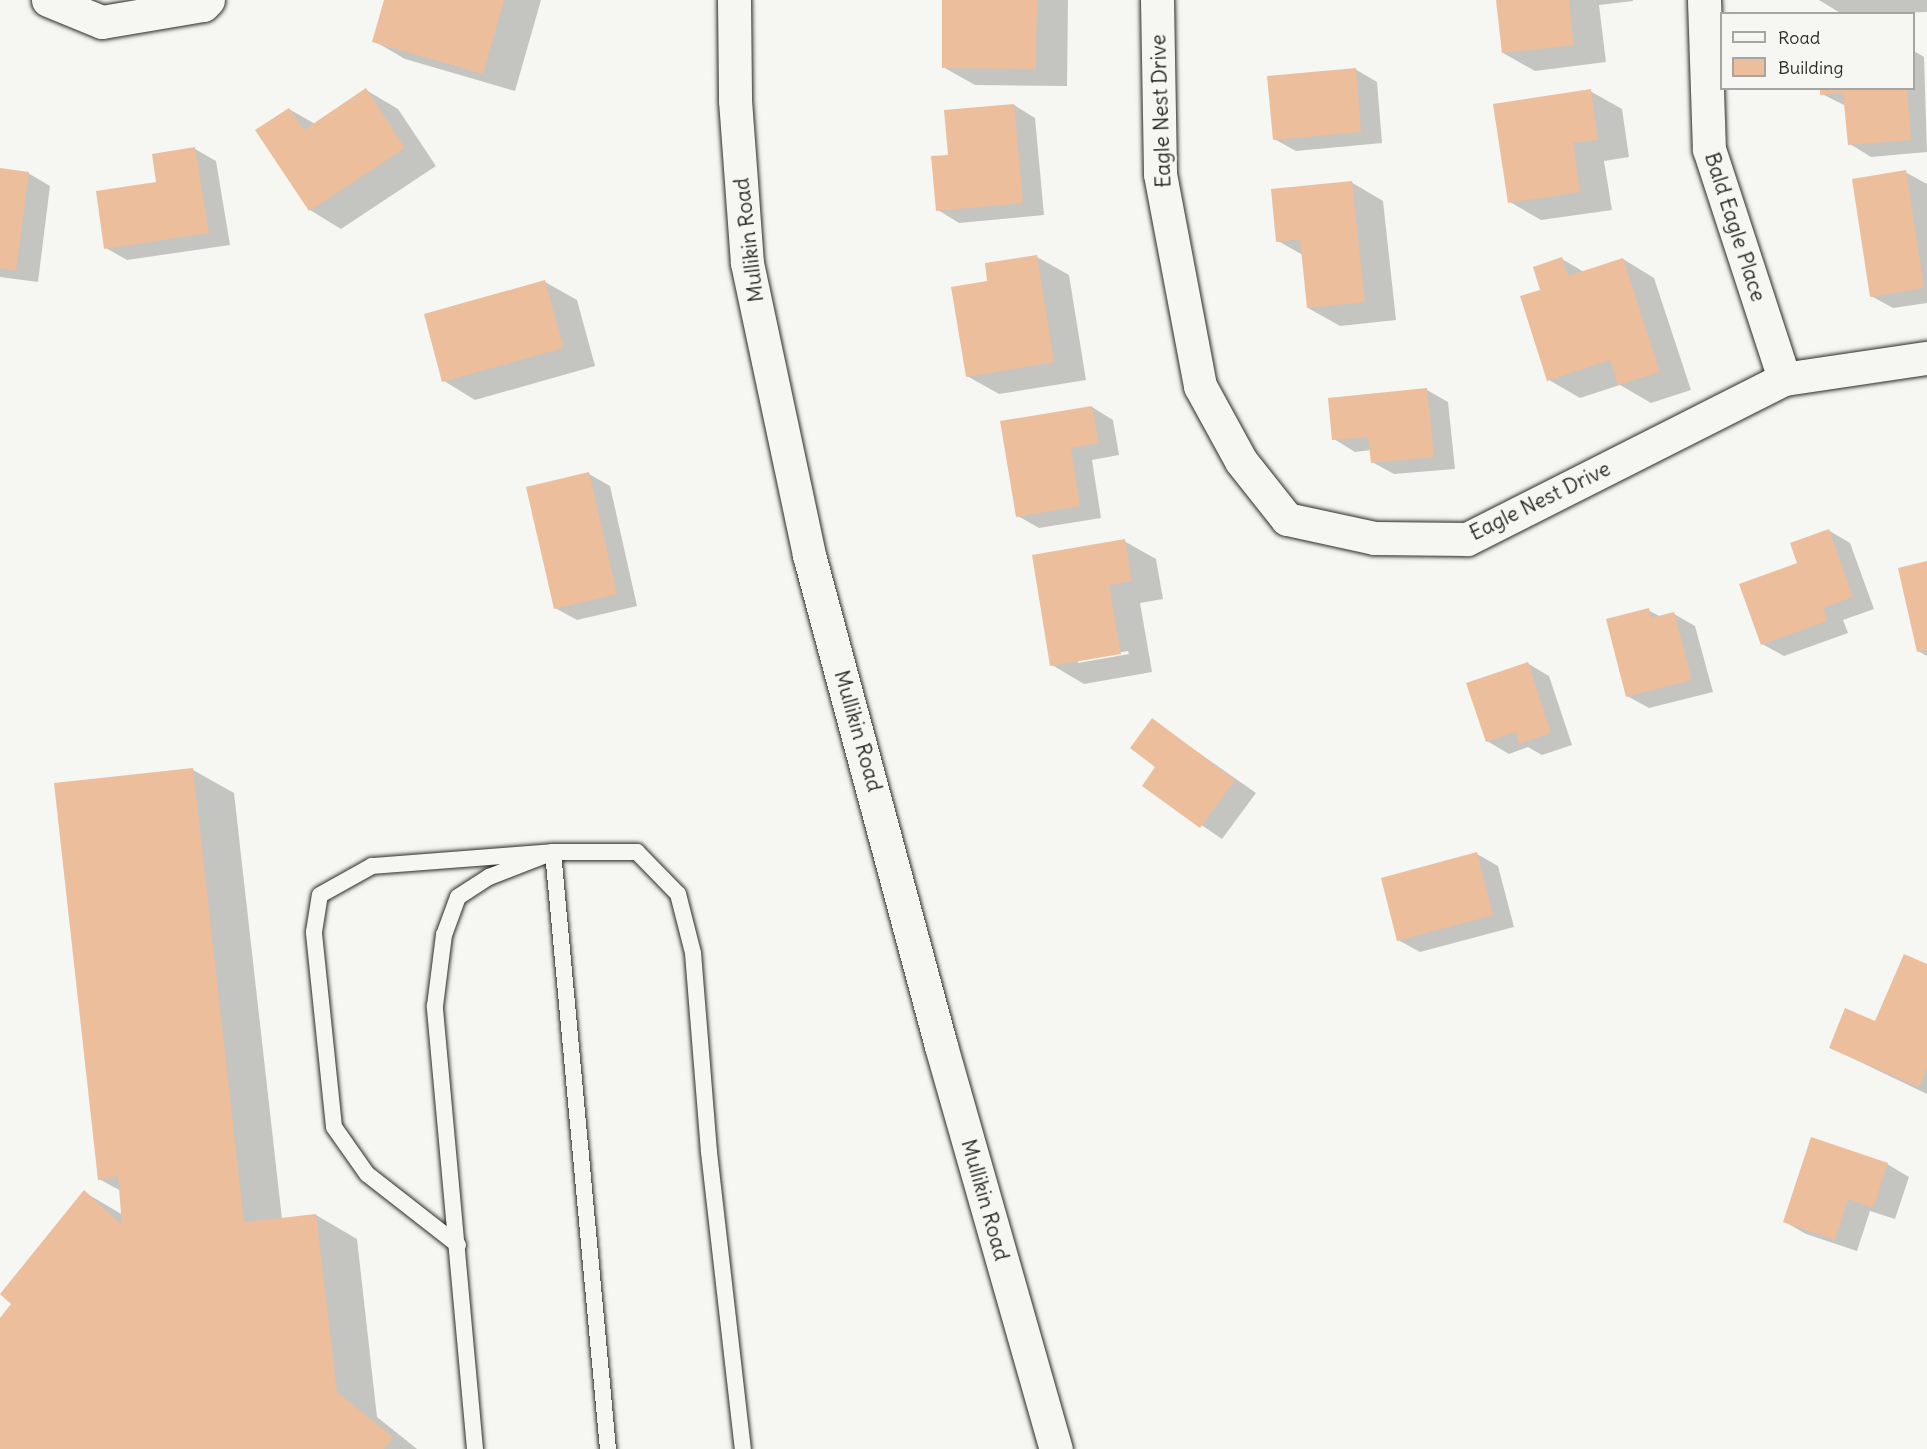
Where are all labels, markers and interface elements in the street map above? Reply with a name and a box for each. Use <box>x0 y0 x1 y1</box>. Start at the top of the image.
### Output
legend <box>1720 12 1915 90</box>
text: Road <box>1778 26 1820 49</box>
street label: Eagle Nest Drive <box>1146 34 1176 188</box>
text: Building <box>1778 56 1843 79</box>
street label: Bald Eagle Place <box>1699 149 1771 305</box>
street label: Mullikin Road <box>729 176 769 304</box>
street label: Eagle Nest Drive <box>1465 456 1615 546</box>
street label: Mullikin Road <box>829 667 887 795</box>
street label: Mullikin Road <box>956 1136 1014 1264</box>

